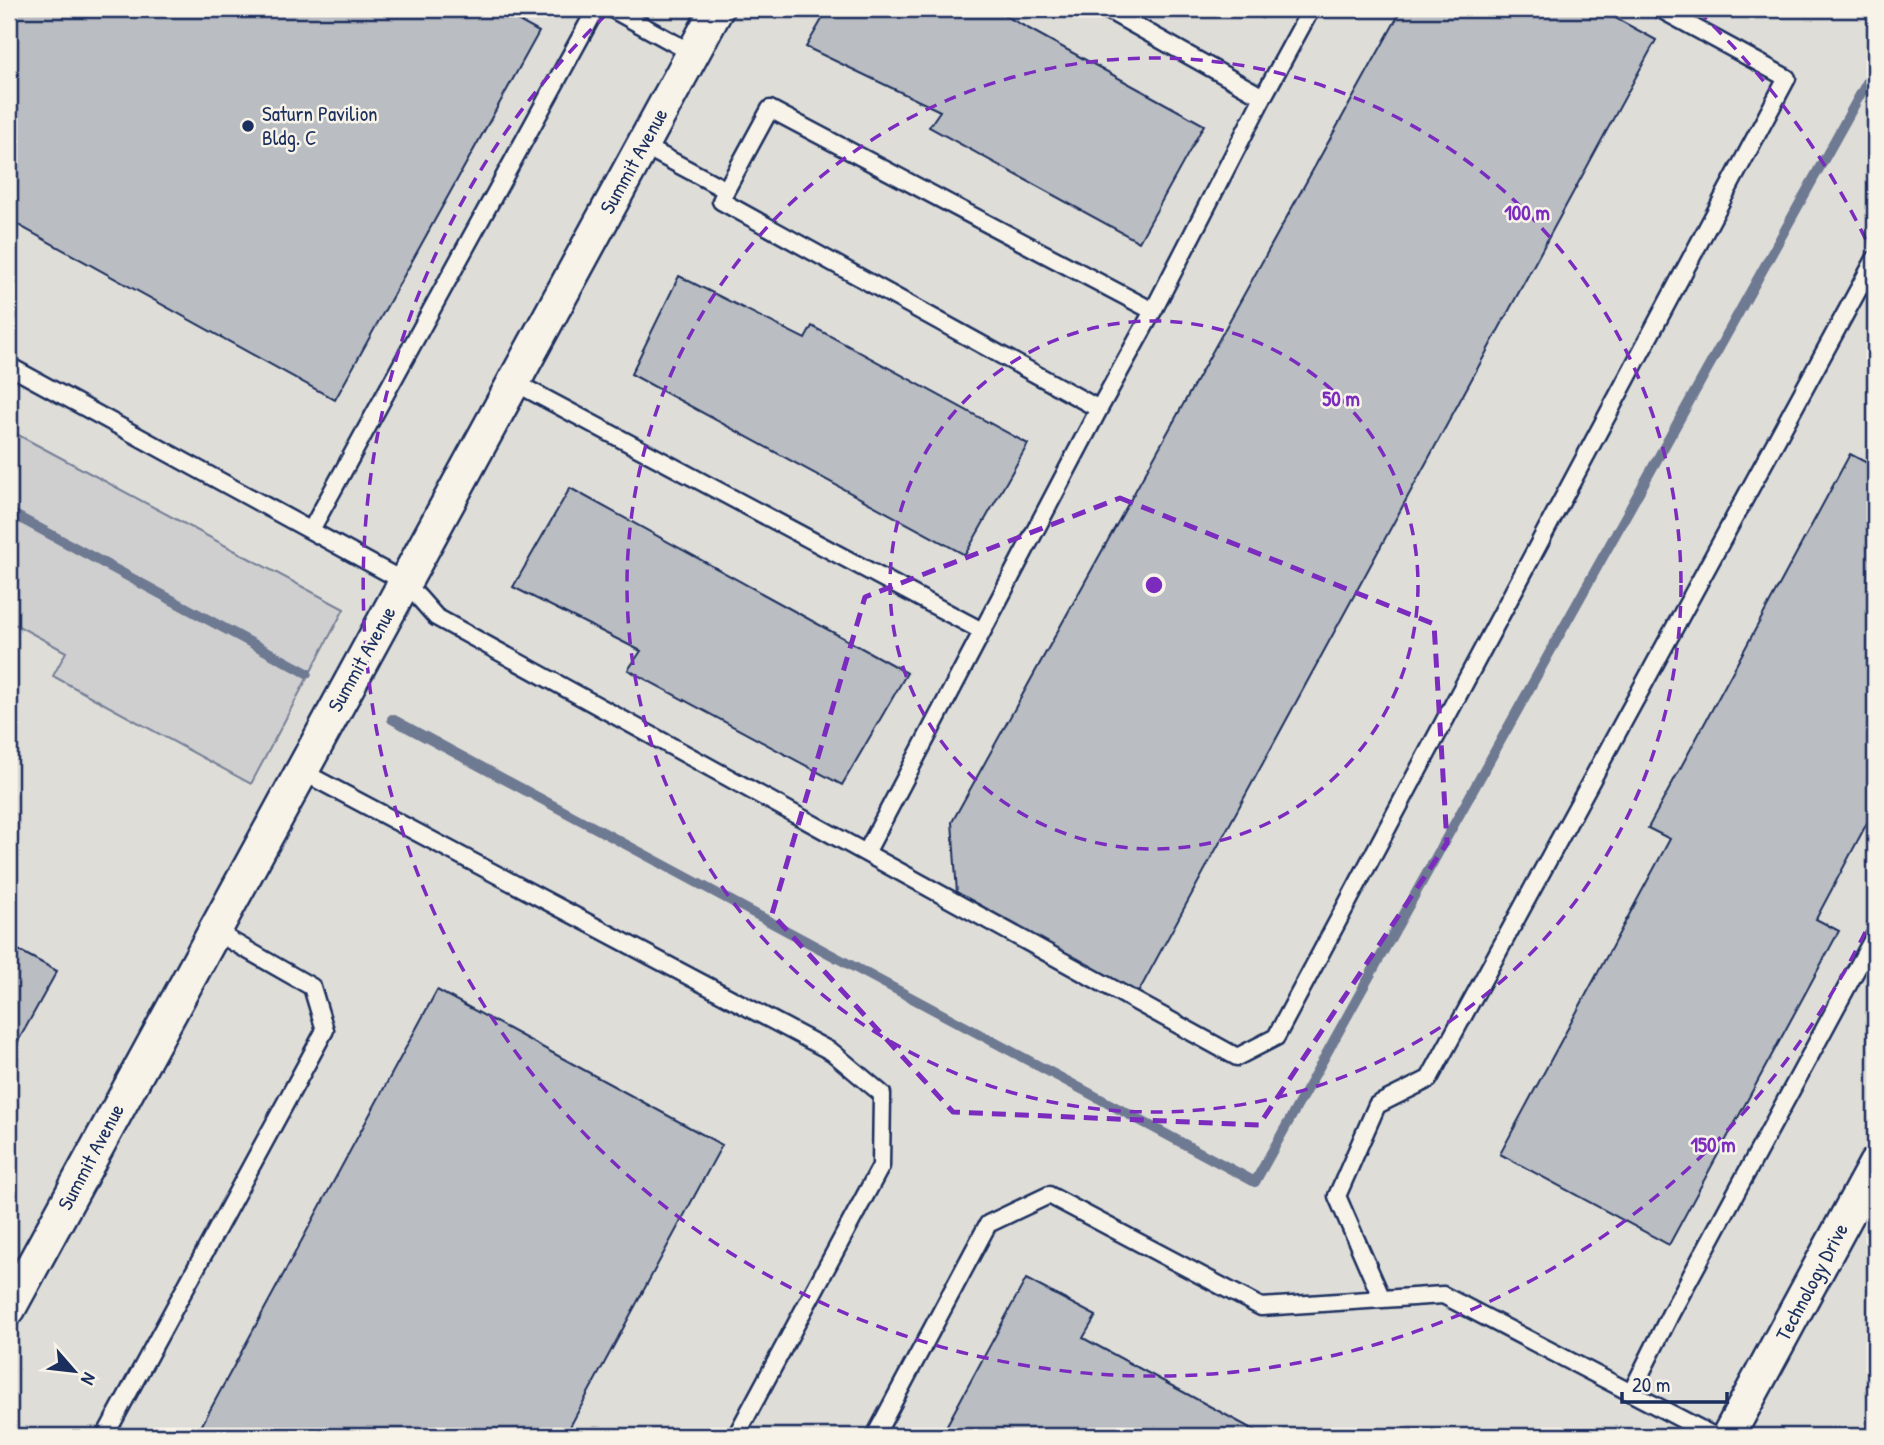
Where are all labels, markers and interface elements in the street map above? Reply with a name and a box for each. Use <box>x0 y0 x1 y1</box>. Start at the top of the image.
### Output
place label: Saturn Pavilion Bldg. C <box>262 99 378 152</box>
street label: Summit Avenue <box>593 103 675 219</box>
marker: Saturn Pavilion Bldg. C <box>240 118 256 134</box>
text: 100 m <box>1504 198 1550 227</box>
text: 50 m <box>1322 384 1360 413</box>
centre of rings <box>1142 573 1166 597</box>
street label: Summit Avenue <box>321 601 403 717</box>
street label: Summit Avenue <box>50 1098 131 1215</box>
text: 150 m <box>1690 1130 1736 1159</box>
street label: Technology Drive <box>1768 1218 1855 1346</box>
north arrow <box>38 1336 108 1406</box>
scale bar <box>1622 1361 1727 1405</box>
text: N <box>75 1368 103 1390</box>
text: 20 m <box>1632 1370 1670 1399</box>

